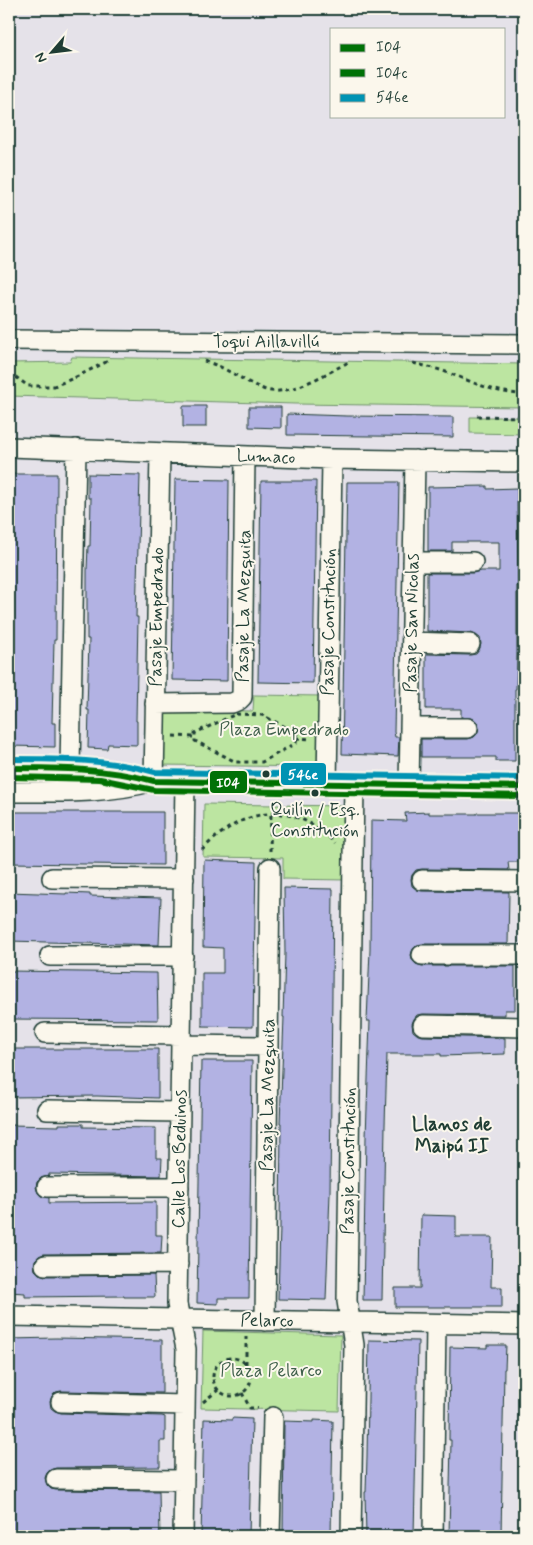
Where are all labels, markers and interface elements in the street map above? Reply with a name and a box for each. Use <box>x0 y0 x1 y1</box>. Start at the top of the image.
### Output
north arrow <box>28 28 78 78</box>
legend <box>330 28 506 118</box>
text: I04 <box>376 38 401 58</box>
text: N <box>31 49 52 66</box>
text: I04c <box>376 64 408 84</box>
text: 546e <box>376 88 409 108</box>
street label: Toqui Aillavillú <box>213 330 319 354</box>
street label: Lumaco <box>236 444 296 470</box>
street label: Pasaje La Mezquita <box>231 529 257 683</box>
street label: Pasaje Empedrado <box>144 547 170 687</box>
street label: Pasaje Constitución <box>316 548 342 696</box>
street label: Pasaje San Nicolas <box>399 553 425 693</box>
park label: Plaza Empedrado <box>219 718 349 742</box>
line badge: 546e <box>280 762 327 786</box>
text: 546e <box>288 766 318 784</box>
unlabelled marker <box>261 769 271 779</box>
line badge: I04 <box>209 770 248 794</box>
text: I04 <box>216 774 240 792</box>
marker: Quilín / Esq. Constitución <box>310 788 320 798</box>
place label: Quilín / Esq. Constitución <box>270 799 360 842</box>
street label: Pasaje La Mezquita <box>255 1018 281 1172</box>
street label: Pasaje Constitución <box>336 1087 362 1235</box>
street label: Calle Los Beduinos <box>167 1089 193 1229</box>
district label: Llanos de Maipú II <box>412 1112 492 1159</box>
street label: Pelarco <box>240 1309 294 1333</box>
park label: Plaza Pelarco <box>220 1359 322 1383</box>

